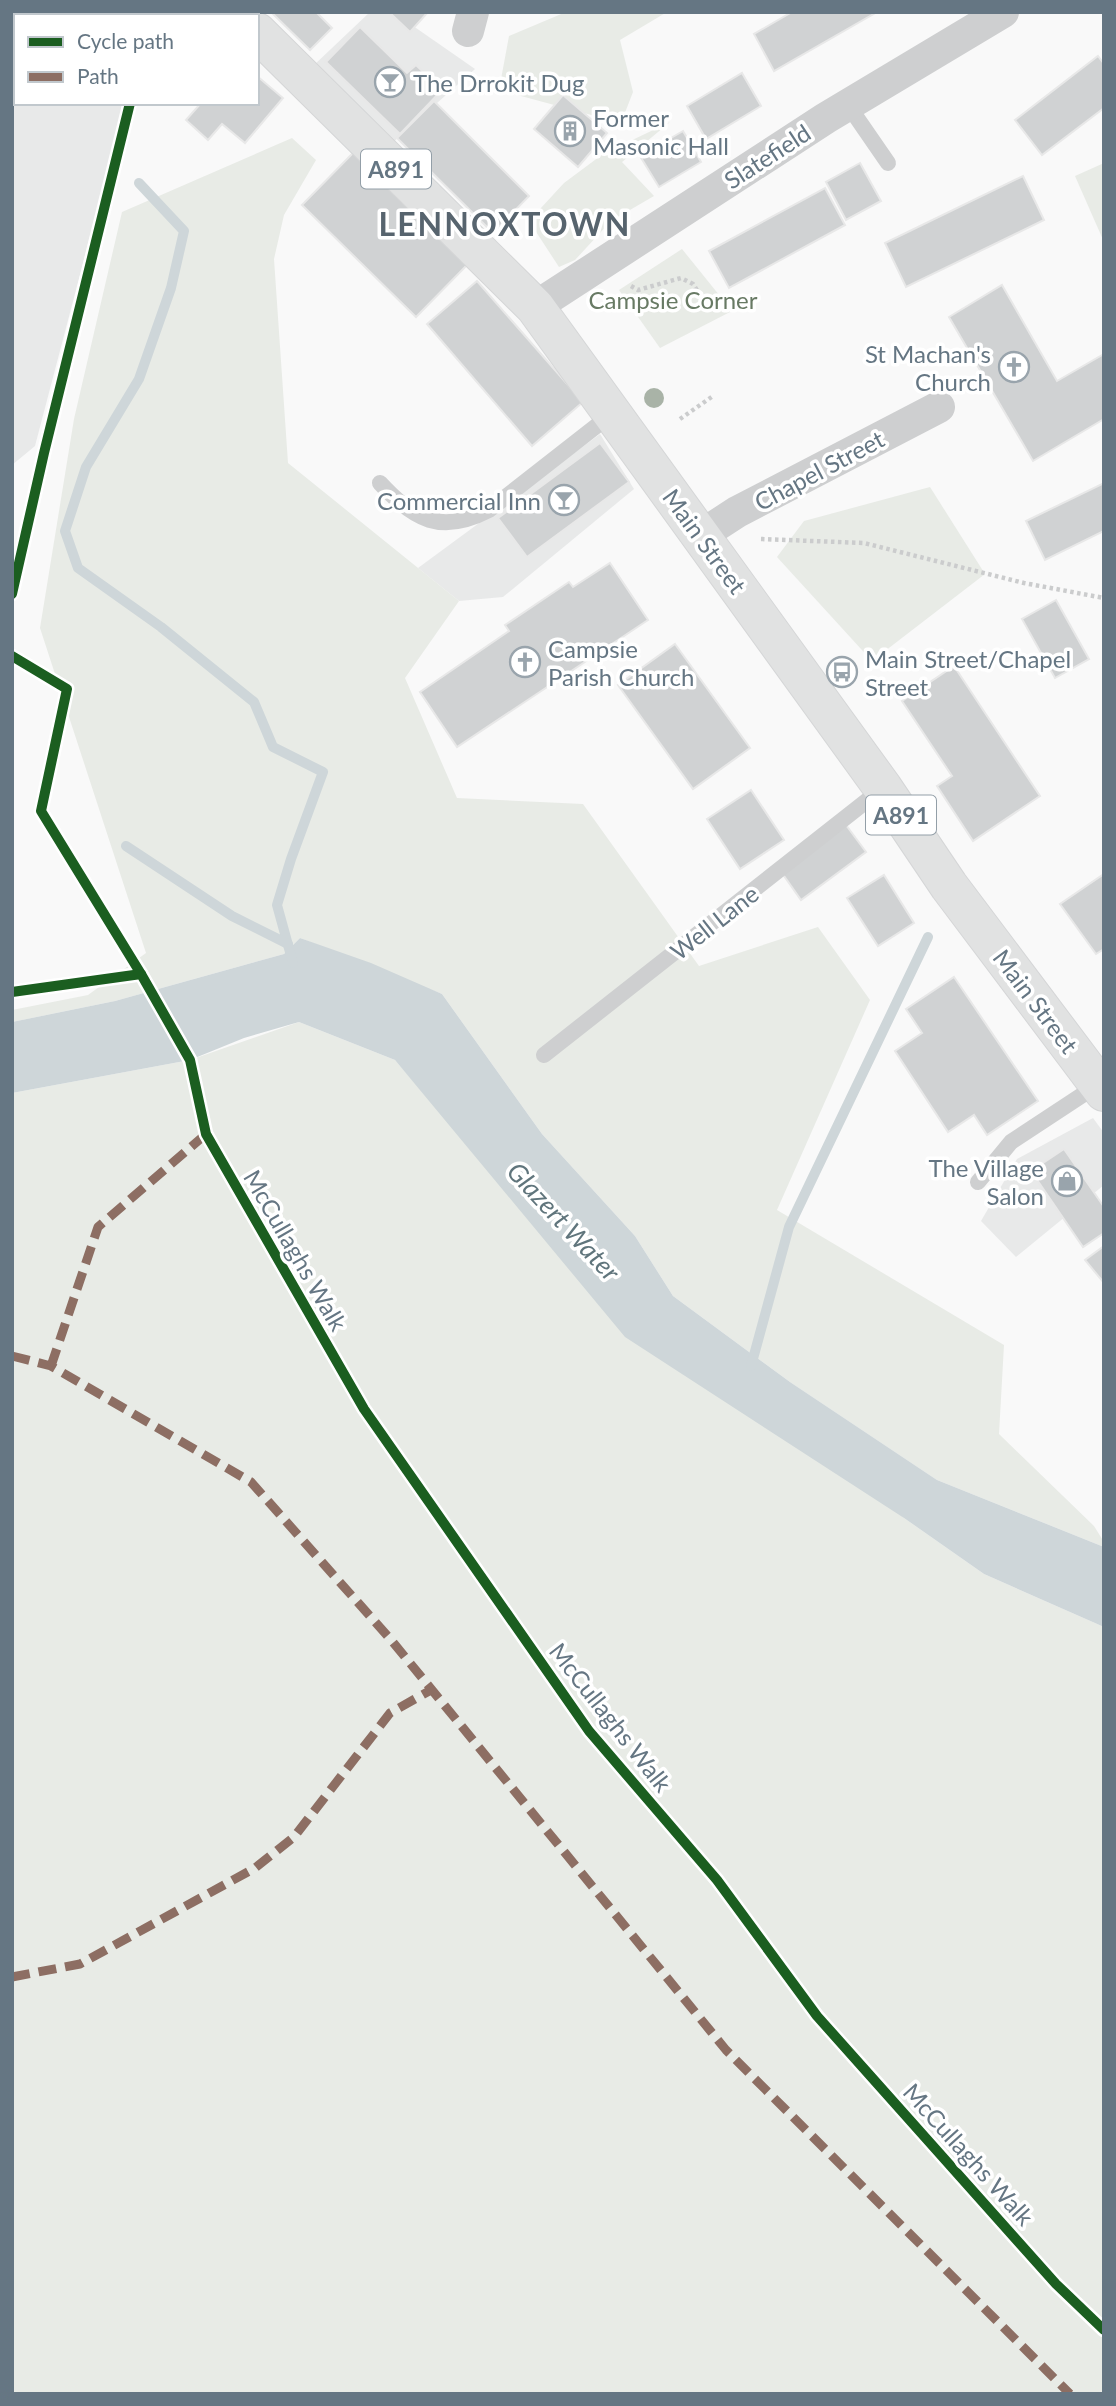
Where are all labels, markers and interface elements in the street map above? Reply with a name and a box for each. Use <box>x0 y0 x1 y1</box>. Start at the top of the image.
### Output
legend <box>14 14 259 105</box>
text: Cycle path <box>77 28 174 53</box>
text: Path <box>77 63 119 88</box>
bar icon: The Drrokit Dug <box>373 65 407 99</box>
place label: The Drrokit Dug <box>413 68 584 97</box>
place label: Former Masonic Hall <box>593 103 729 160</box>
building icon: Former Masonic Hall <box>553 114 587 148</box>
street label: Slatefield <box>718 117 816 195</box>
road number: A891 <box>361 150 431 188</box>
district label: LENNOXTOWN <box>379 204 631 243</box>
park label: Campsie Corner <box>588 285 758 314</box>
place label: St Machan's Church <box>865 339 991 396</box>
church icon: St Machan's Church <box>997 350 1031 384</box>
street label: Chapel Street <box>749 424 889 516</box>
bar icon: Commercial Inn <box>547 483 581 517</box>
street label: Main Street <box>657 483 753 599</box>
place label: Commercial Inn <box>377 486 541 515</box>
place label: Campsie Parish Church <box>548 634 694 691</box>
place label: Main Street/Chapel Street <box>865 644 1071 701</box>
church icon: Campsie Parish Church <box>508 645 542 679</box>
bus stop icon: Main Street/Chapel Street <box>825 655 859 689</box>
road number: A891 <box>866 796 936 834</box>
street label: Well Lane <box>664 879 764 965</box>
street label: Main Street <box>988 943 1085 1059</box>
place label: The Village Salon <box>928 1153 1044 1210</box>
water label: Glazert Water <box>501 1155 628 1288</box>
street label: McCullaghs Walk <box>238 1164 354 1336</box>
shop icon: The Village Salon <box>1050 1164 1084 1198</box>
street label: McCullaghs Walk <box>544 1637 679 1798</box>
street label: McCullaghs Walk <box>898 2077 1041 2232</box>

